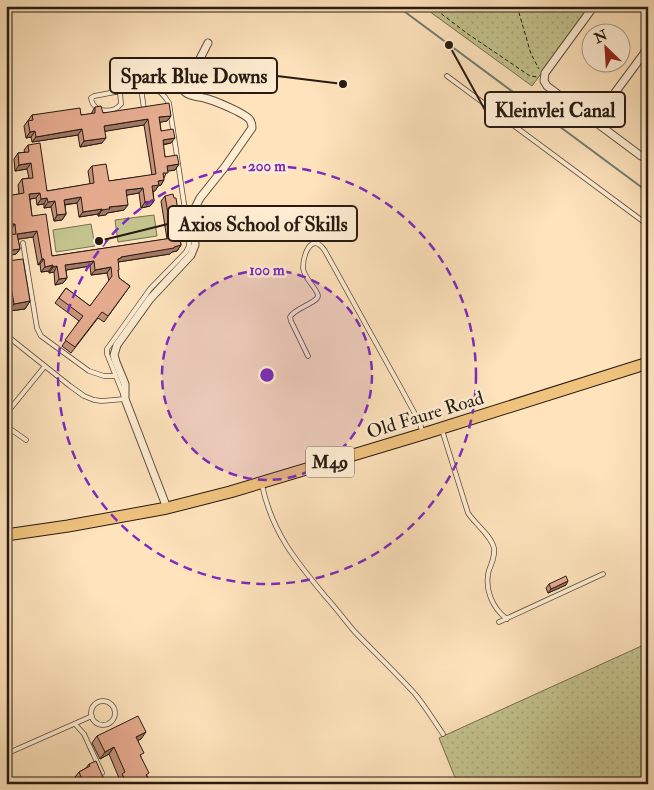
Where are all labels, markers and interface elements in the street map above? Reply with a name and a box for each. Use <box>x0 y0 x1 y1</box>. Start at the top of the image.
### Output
north arrow <box>582 22 632 72</box>
text: N <box>591 26 610 47</box>
callout: Spark Blue Downs <box>110 58 277 93</box>
text: Spark Blue Downs <box>121 64 268 90</box>
callout: Kleinvlei Canal <box>485 92 625 127</box>
text: Kleinvlei Canal <box>495 98 616 123</box>
text: 200 m <box>248 157 286 176</box>
callout: Axios School of Skills <box>168 206 357 241</box>
text: Axios School of Skills <box>177 212 348 237</box>
text: 100 m <box>249 261 285 280</box>
centre of rings <box>258 366 276 384</box>
street label: Old Faure Road <box>364 386 487 444</box>
road number: M49 <box>306 447 354 478</box>

